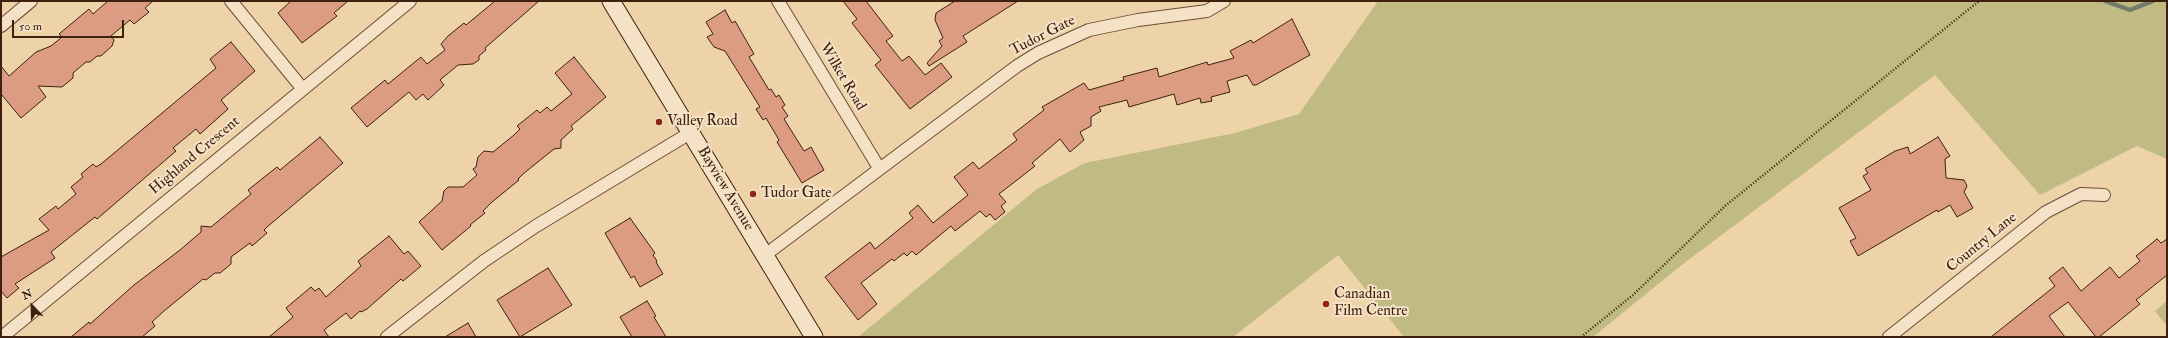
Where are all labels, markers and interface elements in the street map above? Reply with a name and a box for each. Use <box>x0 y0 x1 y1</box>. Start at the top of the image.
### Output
scale bar <box>14 12 126 38</box>
street label: Tudor Gate <box>1007 12 1079 60</box>
text: 50 m <box>19 19 42 34</box>
street label: Wilket Road <box>815 40 869 114</box>
street label: Highland Crescent <box>146 113 244 199</box>
place label: Valley Road <box>667 113 738 131</box>
marker: Valley Road <box>654 117 664 127</box>
street label: Bayview Avenue <box>693 144 757 234</box>
place label: Tudor Gate <box>761 185 832 203</box>
marker: Tudor Gate <box>748 189 758 199</box>
street label: Country Lane <box>1943 209 2021 277</box>
north arrow <box>12 286 52 326</box>
place label: Canadian Film Centre <box>1334 286 1407 321</box>
text: N <box>20 287 34 302</box>
marker: Canadian Film Centre <box>1321 299 1331 309</box>

